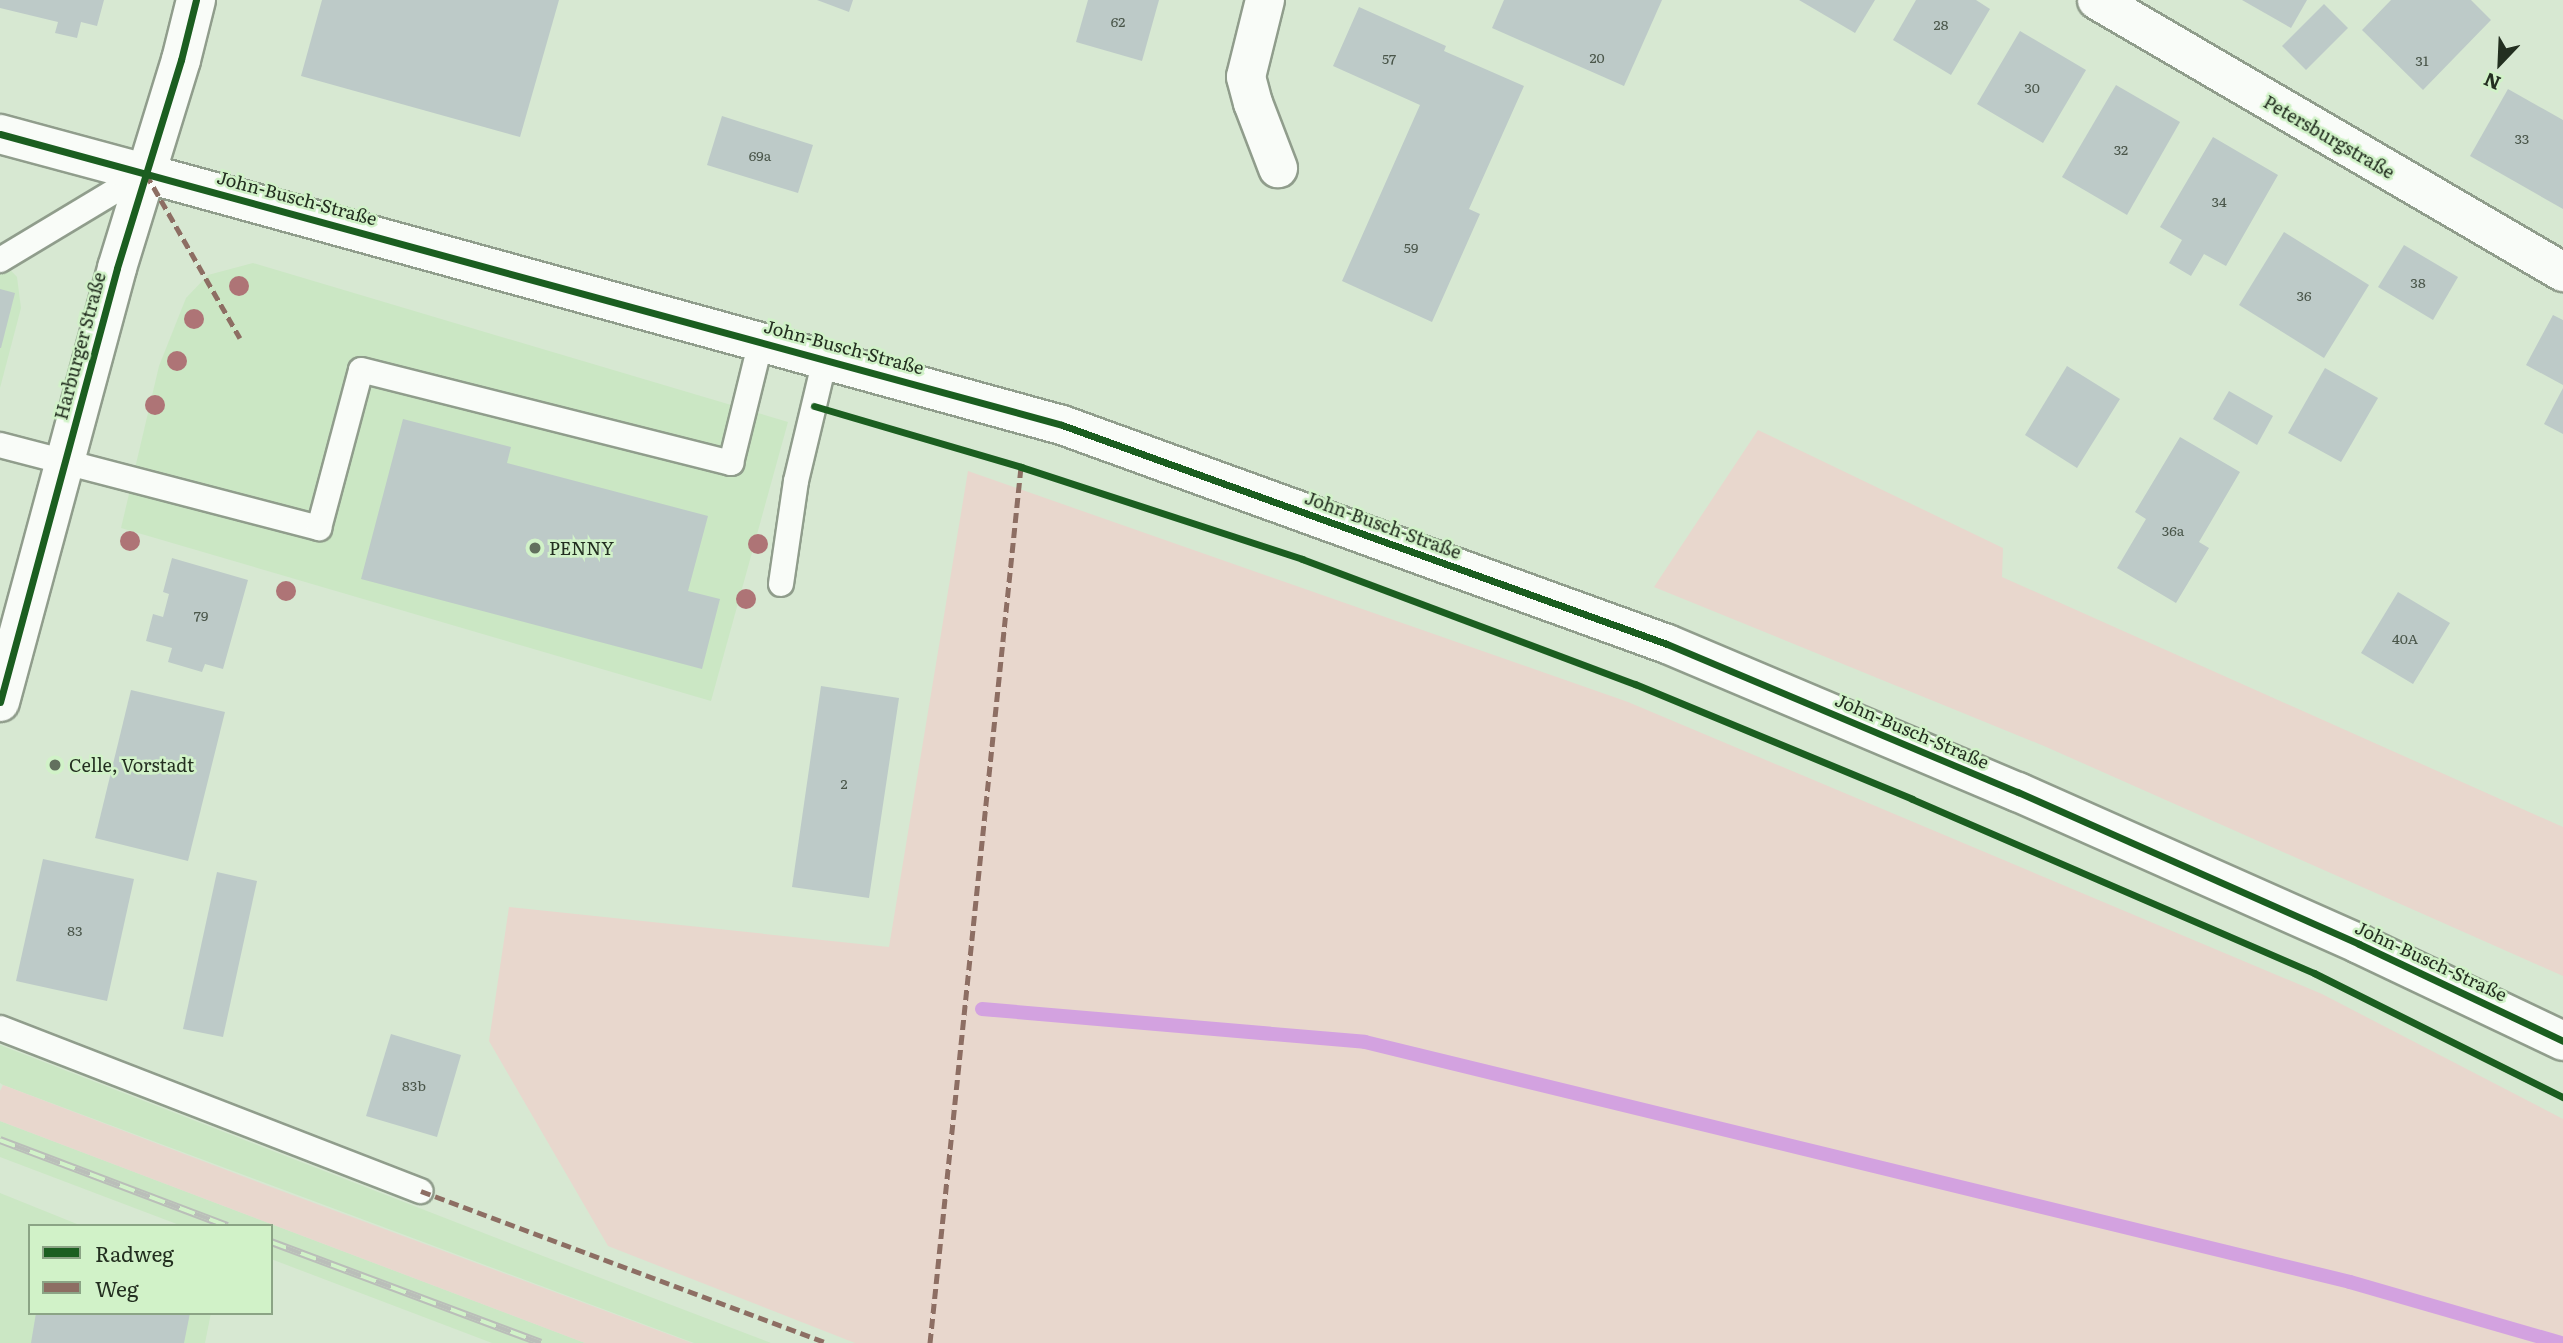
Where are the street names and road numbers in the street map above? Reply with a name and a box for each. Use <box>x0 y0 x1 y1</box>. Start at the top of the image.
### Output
street label: Petersburgstraße <box>2260 91 2398 183</box>
street label: John-Busch-Straße <box>215 166 379 230</box>
street label: Harburger Straße <box>50 270 110 422</box>
street label: John-Busch-Straße <box>762 315 926 379</box>
street label: John-Busch-Straße <box>1302 487 1464 563</box>
street label: John-Busch-Straße <box>1832 689 1992 773</box>
street label: John-Busch-Straße <box>2352 916 2510 1006</box>

